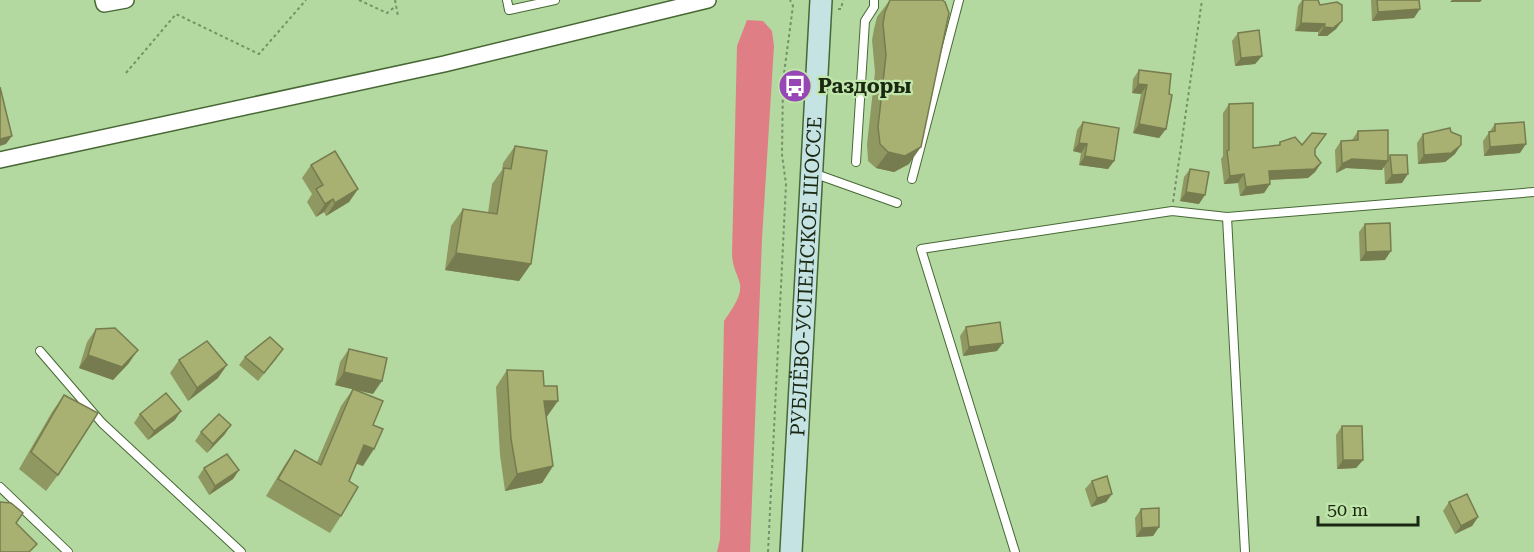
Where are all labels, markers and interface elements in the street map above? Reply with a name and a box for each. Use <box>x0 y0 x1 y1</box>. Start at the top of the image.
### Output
bus stop icon: Раздоры <box>777 68 813 104</box>
place label: Раздоры <box>818 74 911 98</box>
street label: РУБЛЁВО-УСПЕНСКОЕ ШОССЕ <box>785 116 827 437</box>
scale bar <box>1318 489 1418 527</box>
text: 50 m <box>1327 499 1368 520</box>

